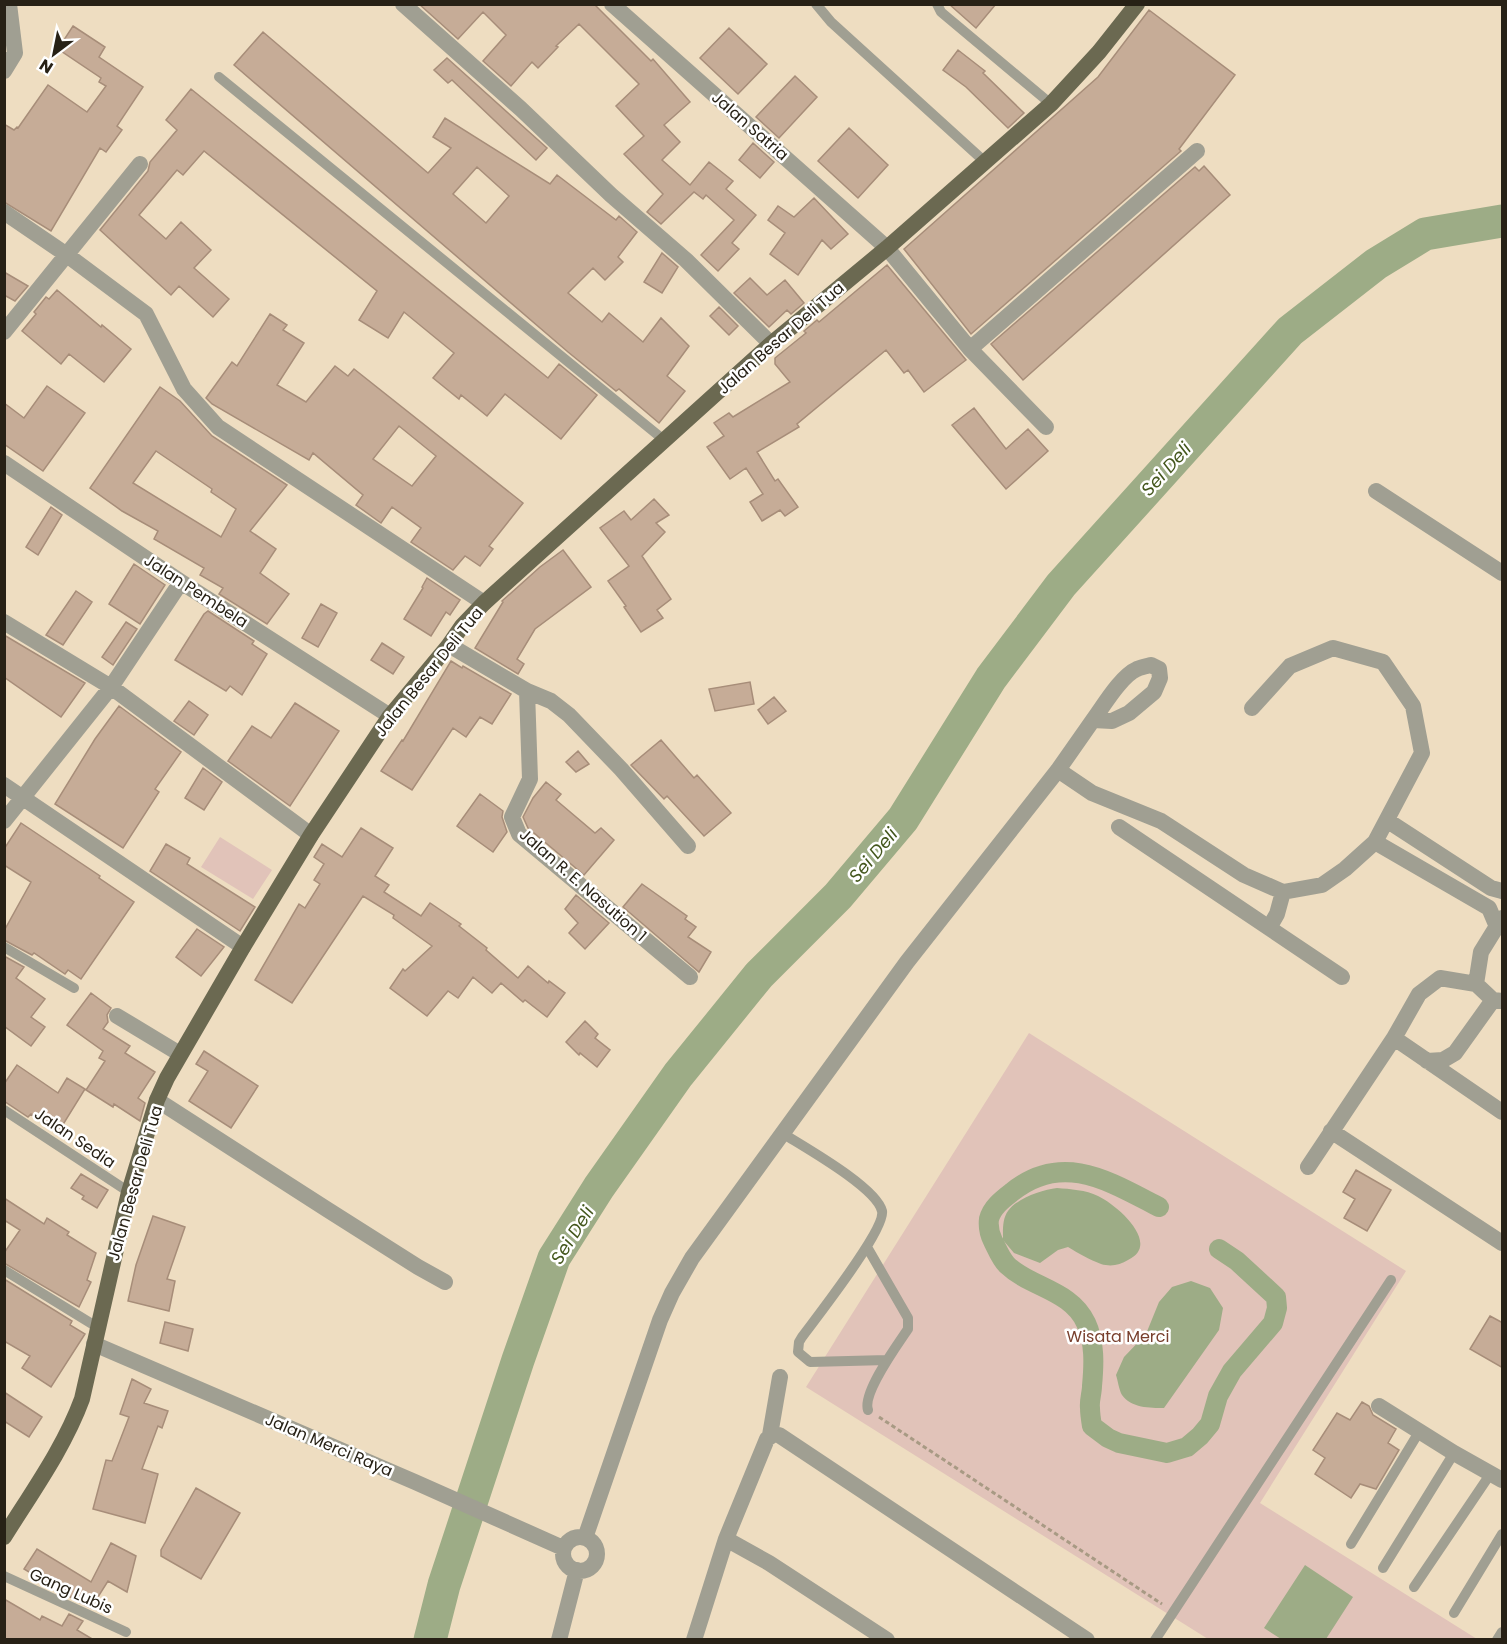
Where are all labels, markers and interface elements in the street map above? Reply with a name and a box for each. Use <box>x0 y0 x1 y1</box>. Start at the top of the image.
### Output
north arrow <box>24 24 84 84</box>
text: N <box>35 53 58 79</box>
street label: Jalan Satria <box>706 86 794 166</box>
street label: Jalan Besar Deli Tua <box>713 277 849 399</box>
water label: Sei Deli <box>1135 436 1197 501</box>
street label: Jalan Pembela <box>140 549 252 633</box>
street label: Jalan Besar Deli Tua <box>369 602 489 742</box>
water label: Sei Deli <box>843 822 904 888</box>
street label: Jalan R. E. Nasution 1 <box>514 823 652 947</box>
street label: Jalan Sedia <box>30 1102 120 1174</box>
street label: Jalan Besar Deli Tua <box>102 1103 168 1263</box>
water label: Sei Deli <box>544 1201 600 1269</box>
park label: Wisata Merci <box>1067 1325 1169 1348</box>
street label: Jalan Merci Raya <box>262 1408 396 1482</box>
street label: Gang Lubis <box>26 1562 116 1620</box>

